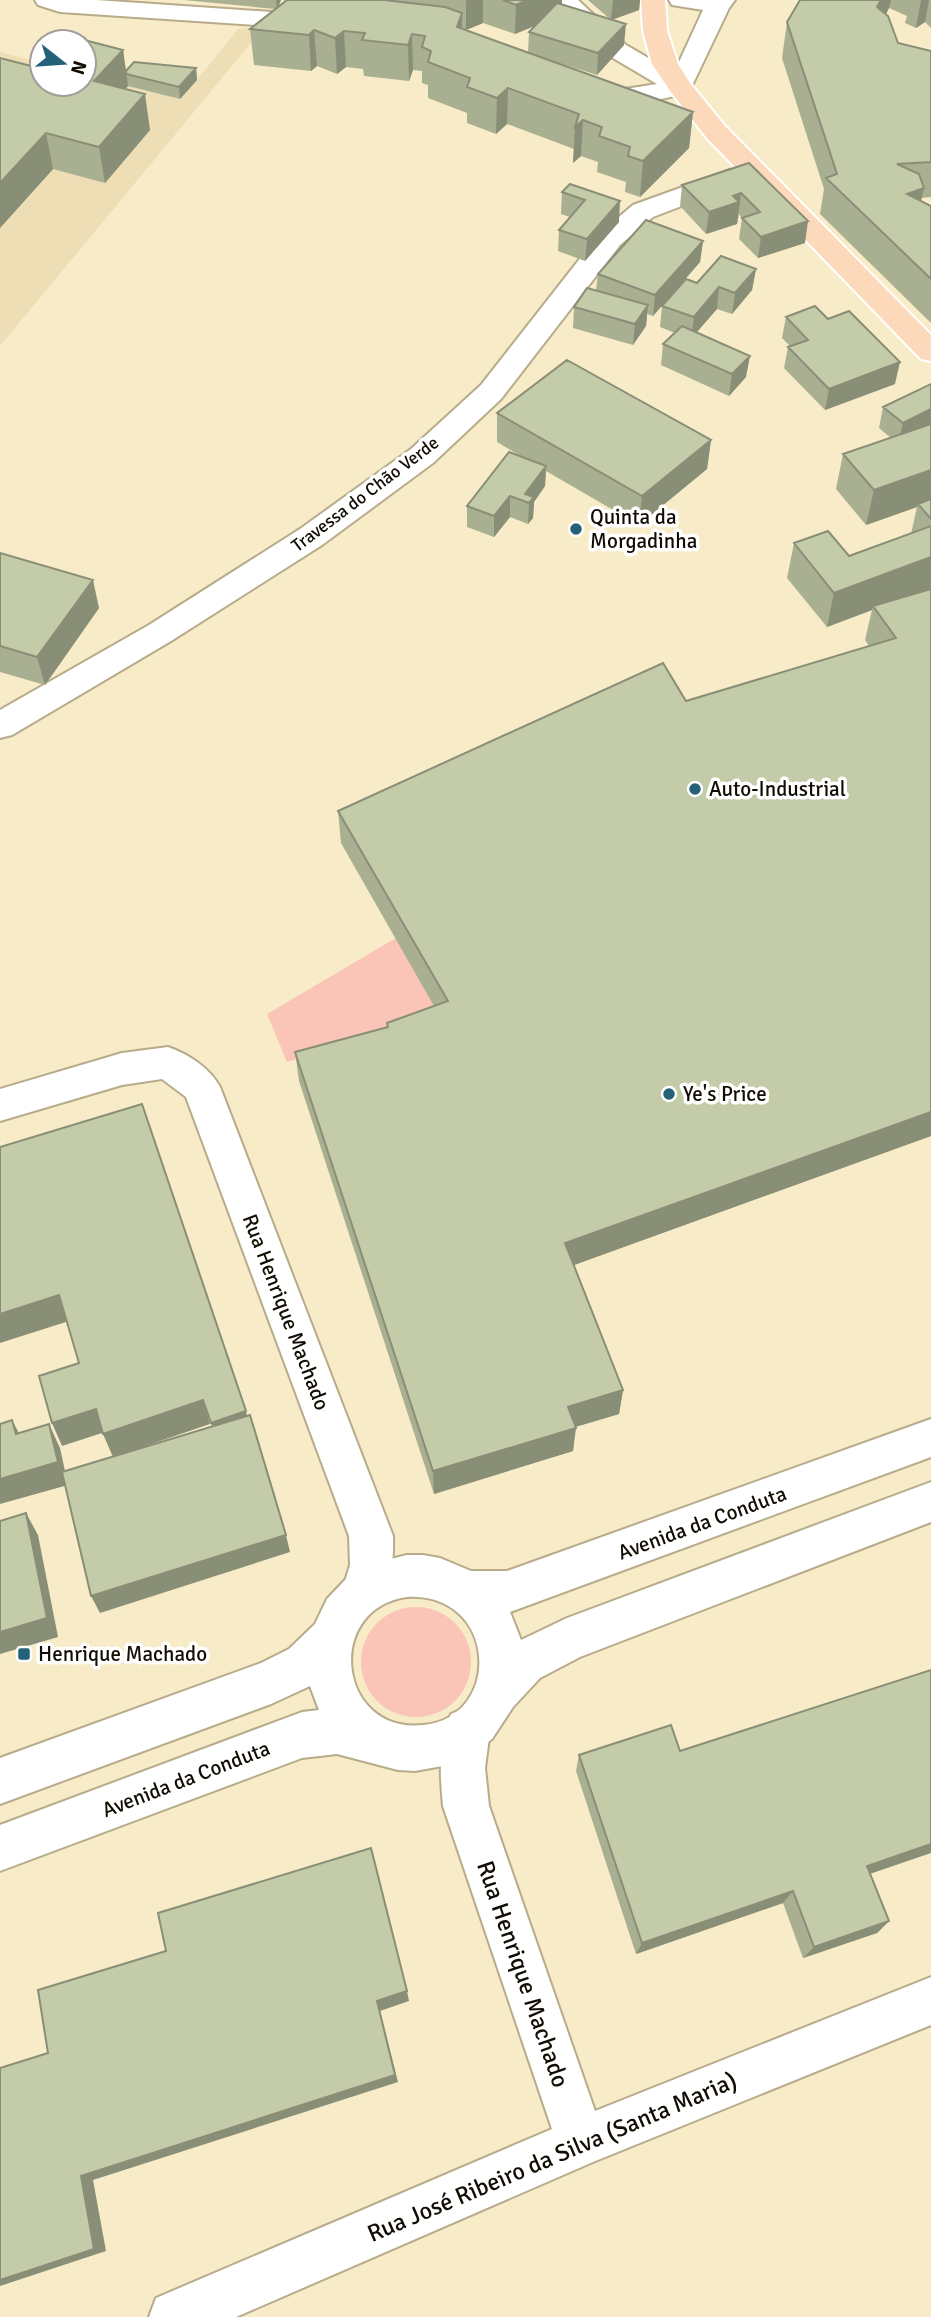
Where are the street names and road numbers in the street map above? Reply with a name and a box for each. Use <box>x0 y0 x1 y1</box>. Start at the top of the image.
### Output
street label: Travessa do Chão Verde <box>287 432 443 556</box>
street label: Rua Henrique Machado <box>237 1210 335 1414</box>
street label: Avenida da Conduta <box>614 1480 790 1566</box>
street label: Avenida da Conduta <box>98 1735 274 1823</box>
street label: Rua Henrique Machado <box>470 1857 576 2091</box>
street label: Rua José Ribeiro da Silva (Santa Maria) <box>363 2065 741 2249</box>

